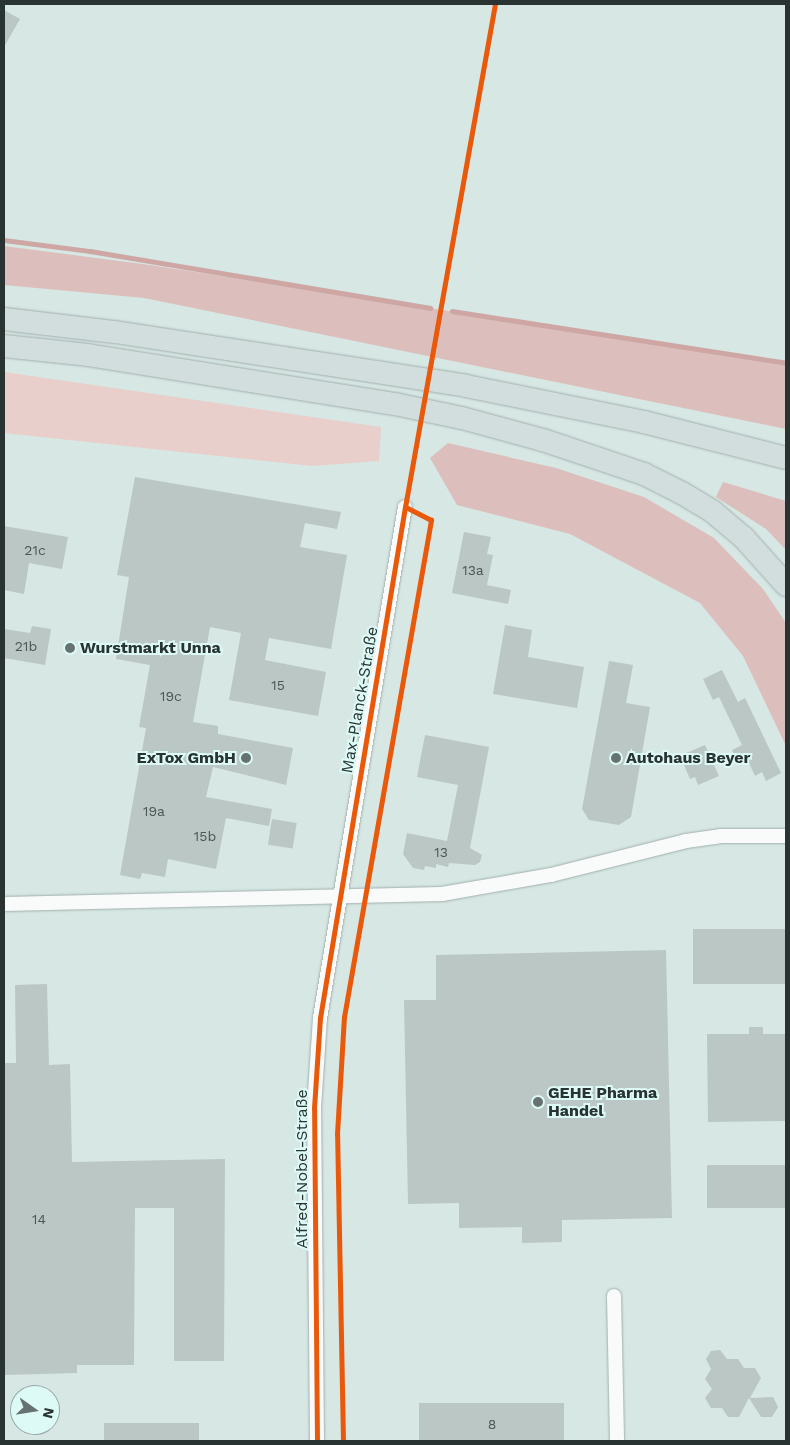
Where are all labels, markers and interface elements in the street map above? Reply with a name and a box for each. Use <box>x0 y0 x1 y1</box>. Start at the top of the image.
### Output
house number: 21c <box>24 542 46 558</box>
house number: 13a <box>462 562 484 578</box>
street label: Max-Planck-Straße <box>338 625 382 775</box>
house number: 21b <box>15 638 37 654</box>
place label: Wurstmarkt Unna <box>80 638 221 658</box>
marker: Wurstmarkt Unna <box>64 642 76 654</box>
house number: 15 <box>271 677 285 693</box>
house number: 19c <box>160 688 182 704</box>
place label: ExTox GmbH <box>136 748 236 768</box>
place label: Autohaus Beyer <box>626 748 750 768</box>
marker: ExTox GmbH <box>240 752 252 764</box>
marker: Autohaus Beyer <box>610 752 622 764</box>
house number: 19a <box>143 803 165 819</box>
house number: 15b <box>194 828 216 844</box>
house number: 13 <box>434 844 448 860</box>
place label: GEHE Pharma Handel <box>548 1083 657 1121</box>
street label: Alfred-Nobel-Straße <box>292 1089 312 1249</box>
marker: GEHE Pharma Handel <box>532 1096 544 1108</box>
house number: 14 <box>32 1211 46 1227</box>
north arrow <box>10 1385 60 1435</box>
text: N <box>40 1406 58 1420</box>
house number: 8 <box>488 1416 496 1432</box>

